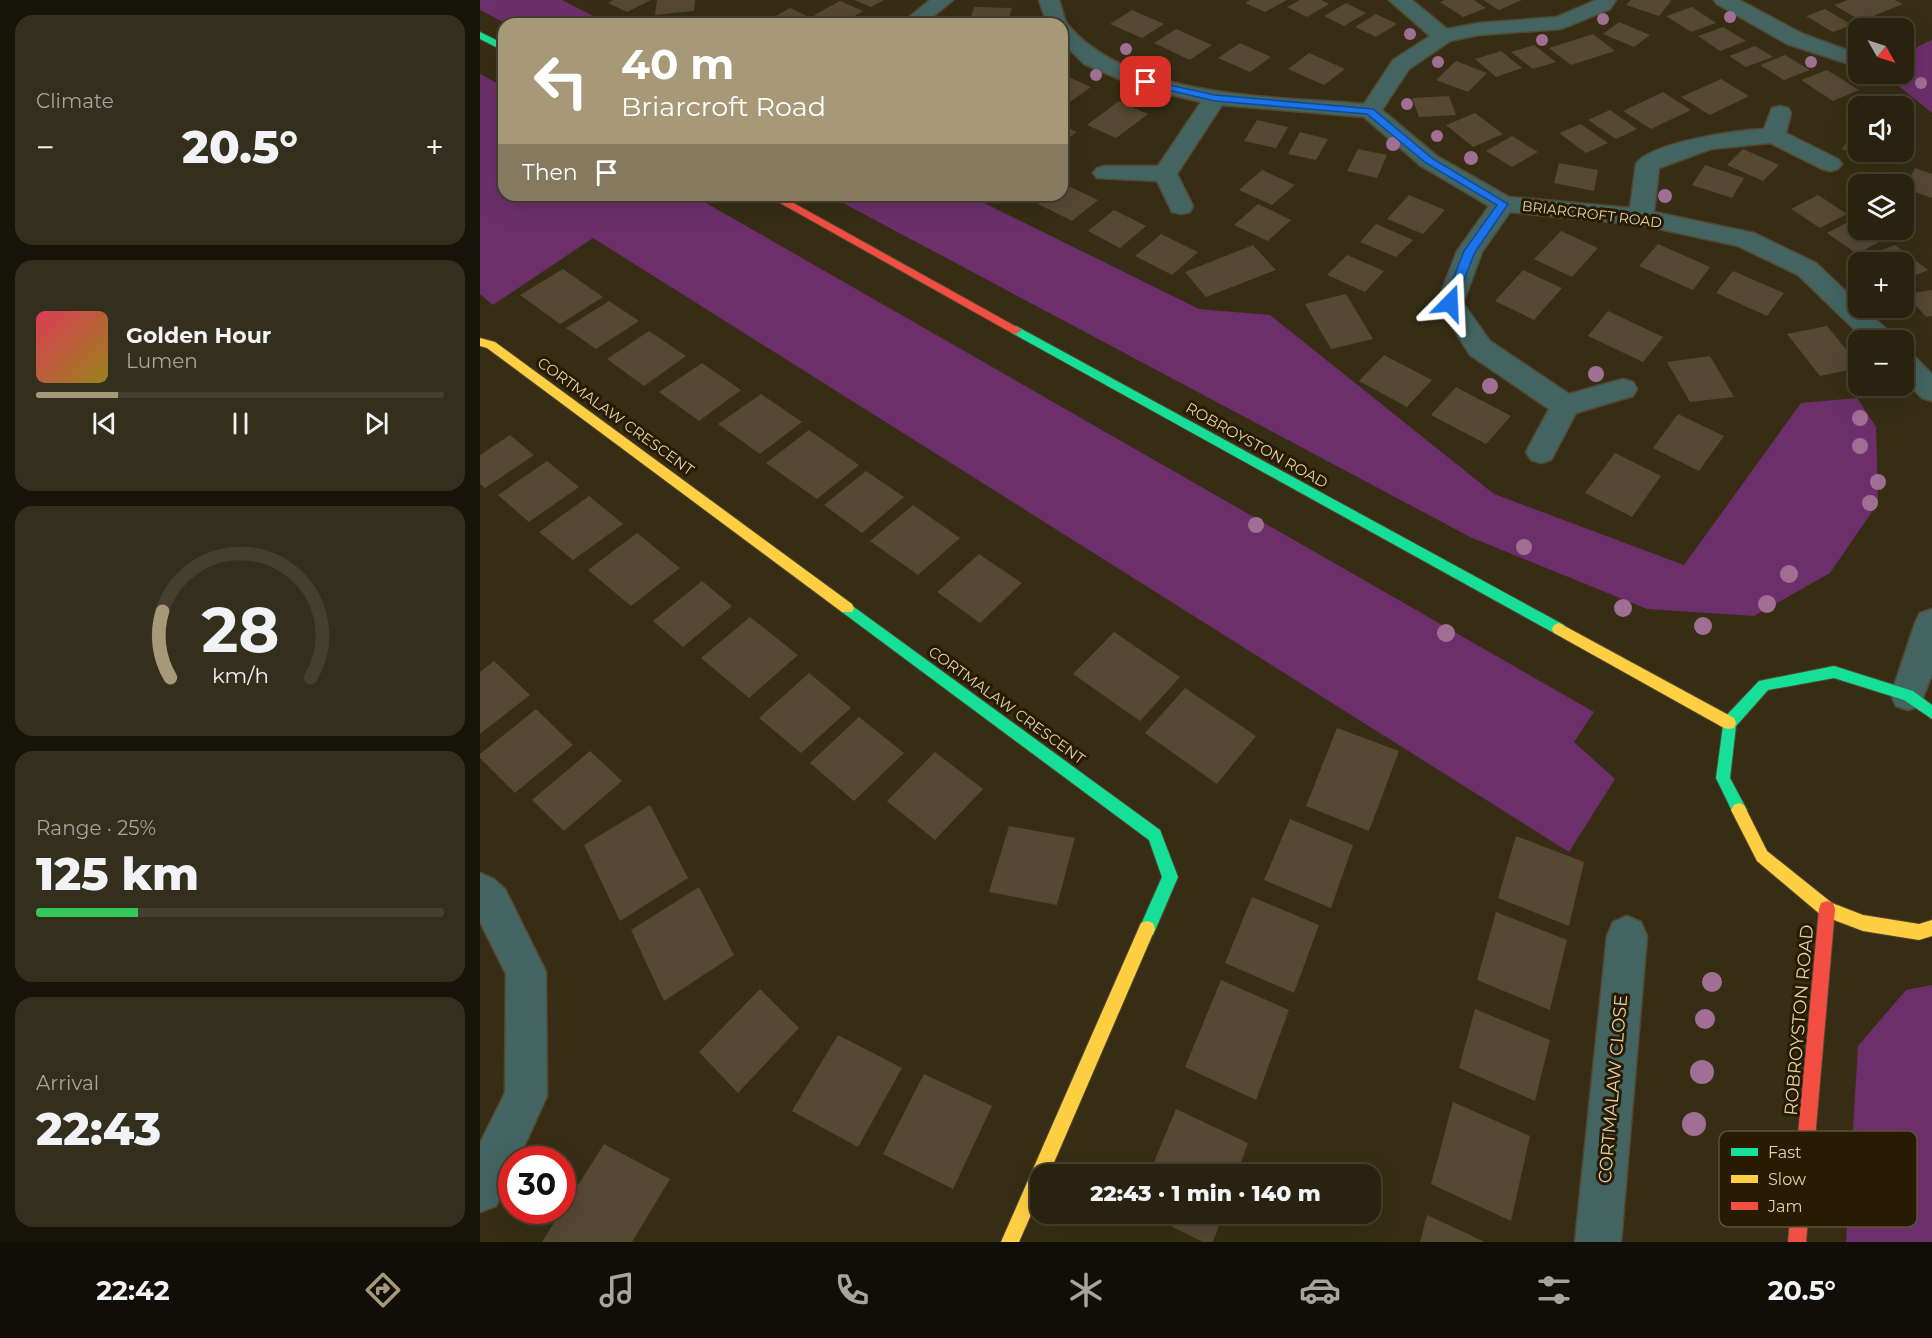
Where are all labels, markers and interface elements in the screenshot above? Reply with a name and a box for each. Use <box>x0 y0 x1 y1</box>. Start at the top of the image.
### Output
north arrow <box>1848 18 1914 84</box>
map controls <box>1848 18 1914 396</box>
text: 40 m <box>621 38 734 90</box>
icon: left <box>522 42 600 120</box>
pin <box>1120 56 1171 107</box>
icon: arrive <box>1129 65 1162 98</box>
text: Climate <box>36 89 114 113</box>
text: Briarcroft Road <box>621 90 826 123</box>
button: sound <box>1848 96 1914 162</box>
text: 20.5° <box>182 119 298 174</box>
text: − <box>36 127 55 167</box>
text: + <box>425 127 444 167</box>
icon: arrive <box>590 156 623 189</box>
text: Then <box>522 159 578 186</box>
button: layers <box>1848 174 1914 240</box>
street label: BRIARCROFT ROAD <box>1521 196 1663 232</box>
button: + <box>1848 252 1914 318</box>
position arrow <box>1418 271 1482 335</box>
text: Golden Hour <box>126 322 271 349</box>
button: − <box>1848 330 1914 396</box>
text: Lumen <box>126 349 198 373</box>
street label: CORTMALAW CRESCENT <box>534 353 698 479</box>
street label: ROBROYSTON ROAD <box>1183 398 1331 492</box>
icon: previous <box>88 407 121 440</box>
icon: pause <box>224 407 257 440</box>
icon: next <box>360 407 393 440</box>
text: 28 <box>201 592 279 668</box>
street label: CORTMALAW CRESCENT <box>925 642 1089 768</box>
text: km/h <box>211 662 269 688</box>
text: Range · 25% <box>36 816 156 840</box>
text: 125 km <box>36 846 199 901</box>
street label: ROBROYSTON ROAD <box>1780 924 1818 1116</box>
street label: CORTMALAW CLOSE <box>1594 994 1632 1184</box>
text: Arrival <box>36 1071 99 1095</box>
text: 22:43 <box>36 1101 161 1156</box>
legend <box>1719 1131 1917 1227</box>
text: Fast <box>1768 1143 1802 1162</box>
speed limit sign: 30 <box>498 1146 576 1224</box>
text: Slow <box>1768 1170 1806 1189</box>
text: 22:43 · 1 min · 140 m <box>1090 1180 1321 1207</box>
text: Jam <box>1767 1197 1802 1216</box>
icon: directions <box>362 1269 404 1311</box>
icon: music <box>596 1269 638 1311</box>
icon: phone <box>831 1269 873 1311</box>
icon: climate <box>1065 1269 1107 1311</box>
icon: car <box>1299 1269 1341 1311</box>
icon: filters <box>1533 1269 1575 1311</box>
text: 22:42 <box>96 1274 170 1307</box>
text: 20.5° <box>1768 1274 1836 1307</box>

